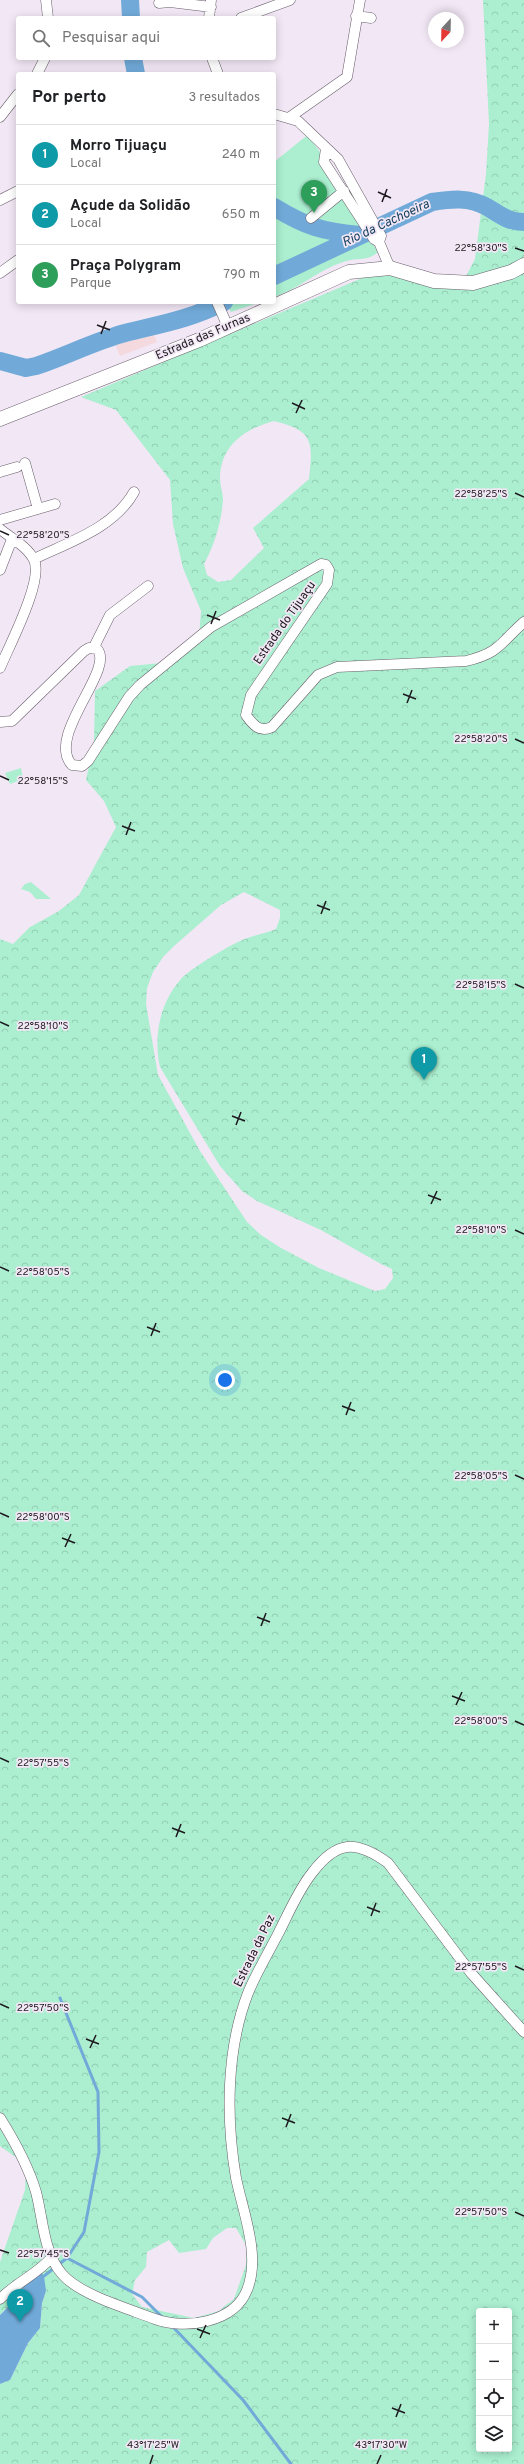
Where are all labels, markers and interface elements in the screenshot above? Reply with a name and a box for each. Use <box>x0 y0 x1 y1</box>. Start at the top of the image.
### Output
north arrow <box>428 12 464 48</box>
search box <box>16 16 276 60</box>
icon: search <box>30 27 52 49</box>
text: Pesquisar aqui <box>62 29 160 48</box>
text: Por perto <box>32 87 106 109</box>
text: 3 resultados <box>188 90 260 106</box>
text: Morro Tijuaçu <box>70 137 167 156</box>
text: 1 <box>42 147 48 163</box>
text: 240 m <box>222 147 260 163</box>
text: Local <box>70 156 101 172</box>
pin: 3 <box>301 180 327 213</box>
text: Açude da Solidão <box>70 197 190 216</box>
water label: Rio da Cachoeira <box>340 197 432 251</box>
text: 2 <box>41 207 49 223</box>
text: 650 m <box>222 207 260 223</box>
text: Local <box>70 216 101 232</box>
text: 22°58'30"S <box>454 242 508 255</box>
text: Praça Polygram <box>70 257 181 276</box>
text: 3 <box>41 267 49 283</box>
text: 790 m <box>223 267 260 283</box>
text: Parque <box>70 276 111 292</box>
street label: Estrada das Furnas <box>153 310 253 364</box>
text: 22°58'25"S <box>454 488 508 501</box>
text: 22°58'20"S <box>16 529 70 542</box>
street label: Estrada do Tijuaçu <box>250 578 320 668</box>
text: 22°58'20"S <box>454 733 508 746</box>
text: 22°58'15"S <box>18 775 68 788</box>
text: 22°58'15"S <box>456 979 506 992</box>
text: 22°58'10"S <box>18 1020 68 1033</box>
pin: 1 <box>411 1047 437 1080</box>
text: 22°58'10"S <box>456 1224 506 1237</box>
text: 22°58'05"S <box>16 1266 70 1279</box>
your location <box>215 1370 235 1390</box>
text: 22°58'05"S <box>454 1470 508 1483</box>
text: 22°58'00"S <box>16 1511 70 1524</box>
text: 22°58'00"S <box>454 1715 508 1728</box>
text: 22°57'55"S <box>17 1757 69 1770</box>
street label: Estrada da Paz <box>231 1912 279 1990</box>
text: 22°57'55"S <box>455 1961 507 1974</box>
text: 22°57'50"S <box>17 2002 69 2015</box>
text: 22°57'50"S <box>455 2206 507 2219</box>
text: 22°57'45"S <box>17 2248 69 2261</box>
pin: 2 <box>7 2289 33 2322</box>
map controls <box>476 2308 512 2452</box>
button: + <box>476 2308 512 2344</box>
button: − <box>476 2344 512 2380</box>
button: locate <box>476 2380 512 2416</box>
button: layers <box>476 2416 512 2452</box>
text: 43°17'25"W <box>127 2439 179 2452</box>
text: 43°17'30"W <box>355 2439 407 2452</box>

